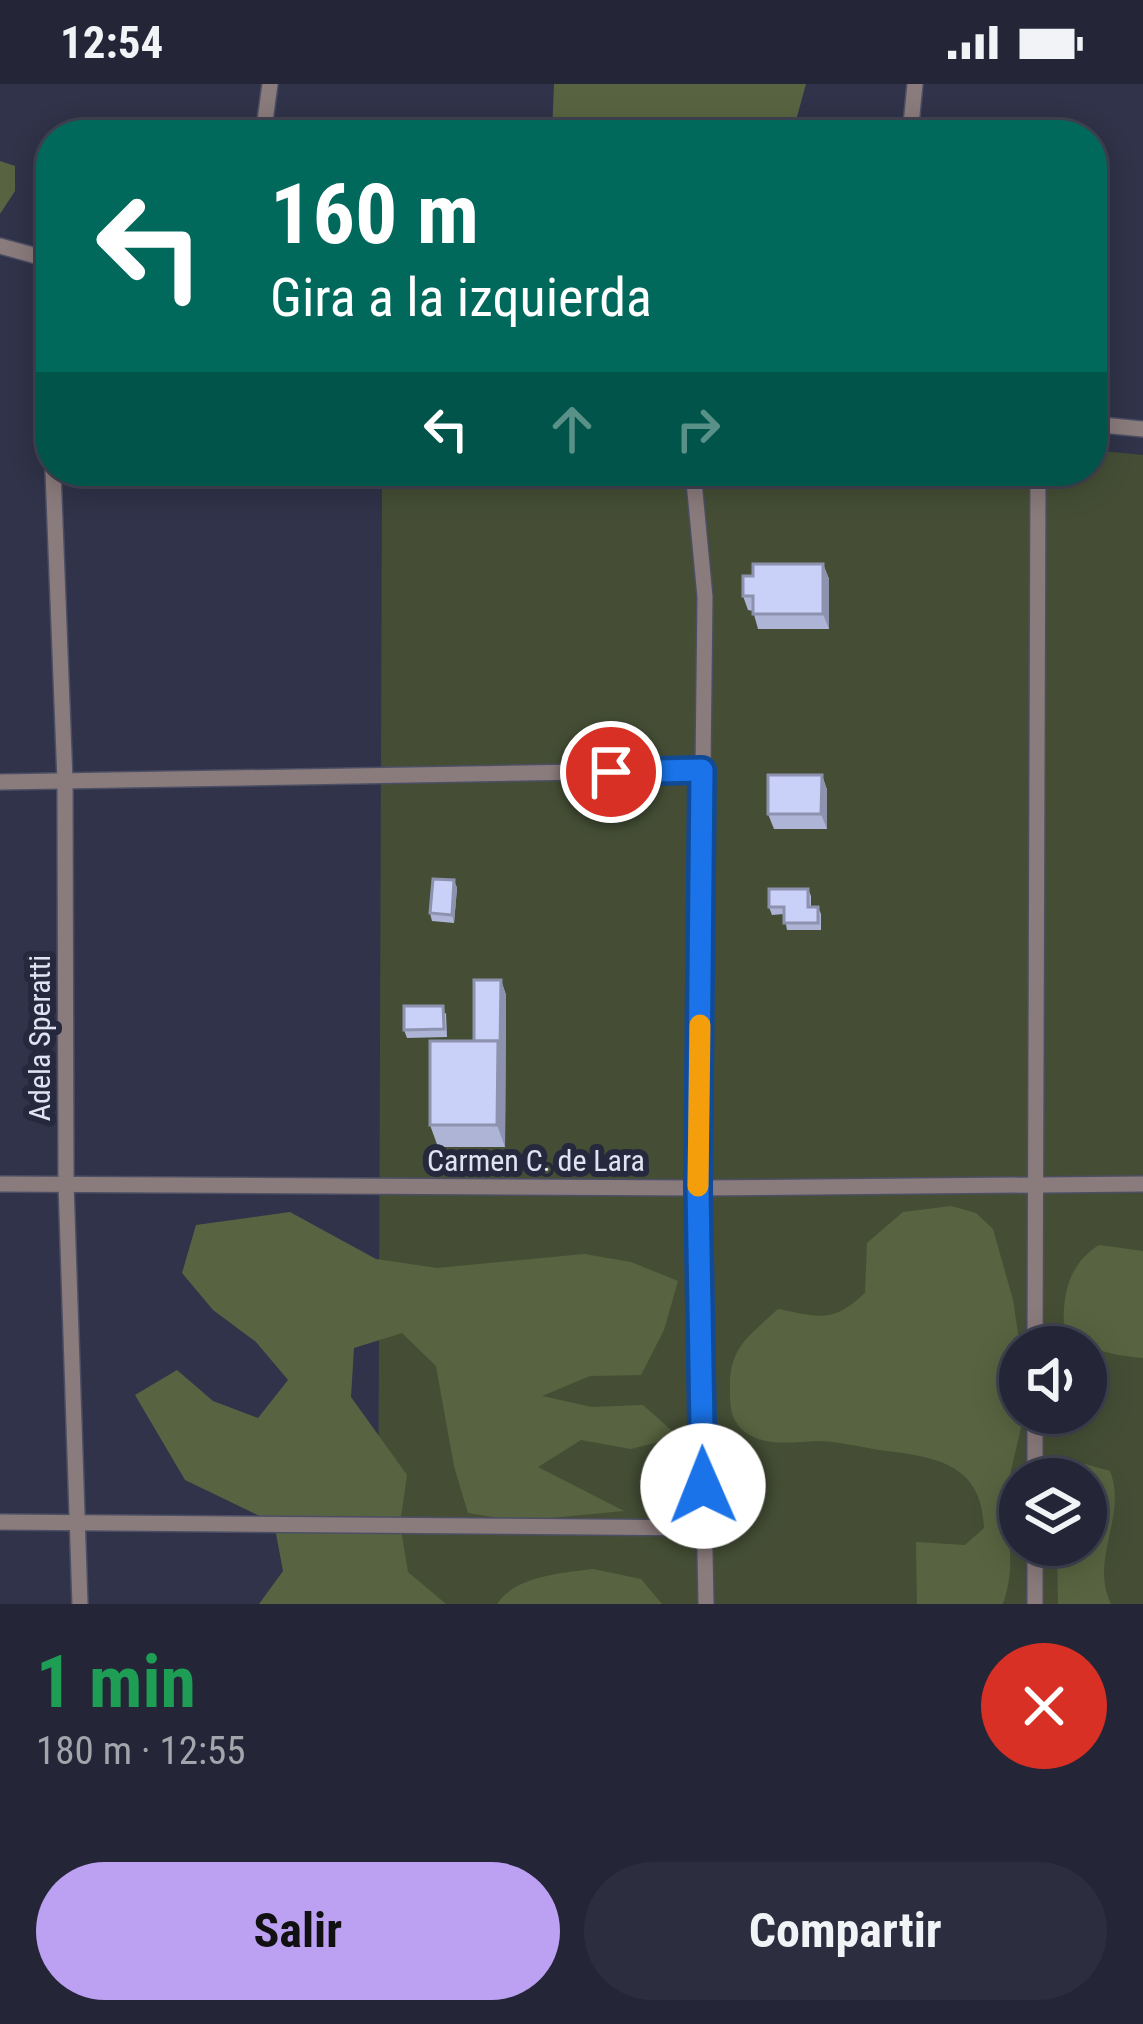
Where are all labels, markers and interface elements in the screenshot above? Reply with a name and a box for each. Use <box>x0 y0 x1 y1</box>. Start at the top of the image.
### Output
text: 12:54 <box>60 16 163 69</box>
text: 160 m <box>270 165 479 264</box>
icon: left <box>72 168 228 324</box>
text: Gira a la izquierda <box>270 266 652 329</box>
icon: left <box>413 396 479 462</box>
icon: ahead <box>539 396 605 462</box>
icon: right <box>665 396 731 462</box>
pin <box>560 721 662 823</box>
icon: arrive <box>578 739 644 805</box>
street label: Adela Speratti <box>22 955 57 1121</box>
street label: Carmen C. de Lara <box>427 1143 645 1178</box>
map controls <box>999 1326 1107 1566</box>
button: sound <box>999 1326 1107 1434</box>
position arrow <box>640 1423 766 1549</box>
button: layers <box>999 1458 1107 1566</box>
text: 1 min <box>36 1640 196 1725</box>
button: close <box>981 1643 1107 1769</box>
text: 180 m · 12:55 <box>36 1728 246 1774</box>
button: Salir <box>36 1862 560 2000</box>
button: Compartir <box>584 1862 1107 2000</box>

